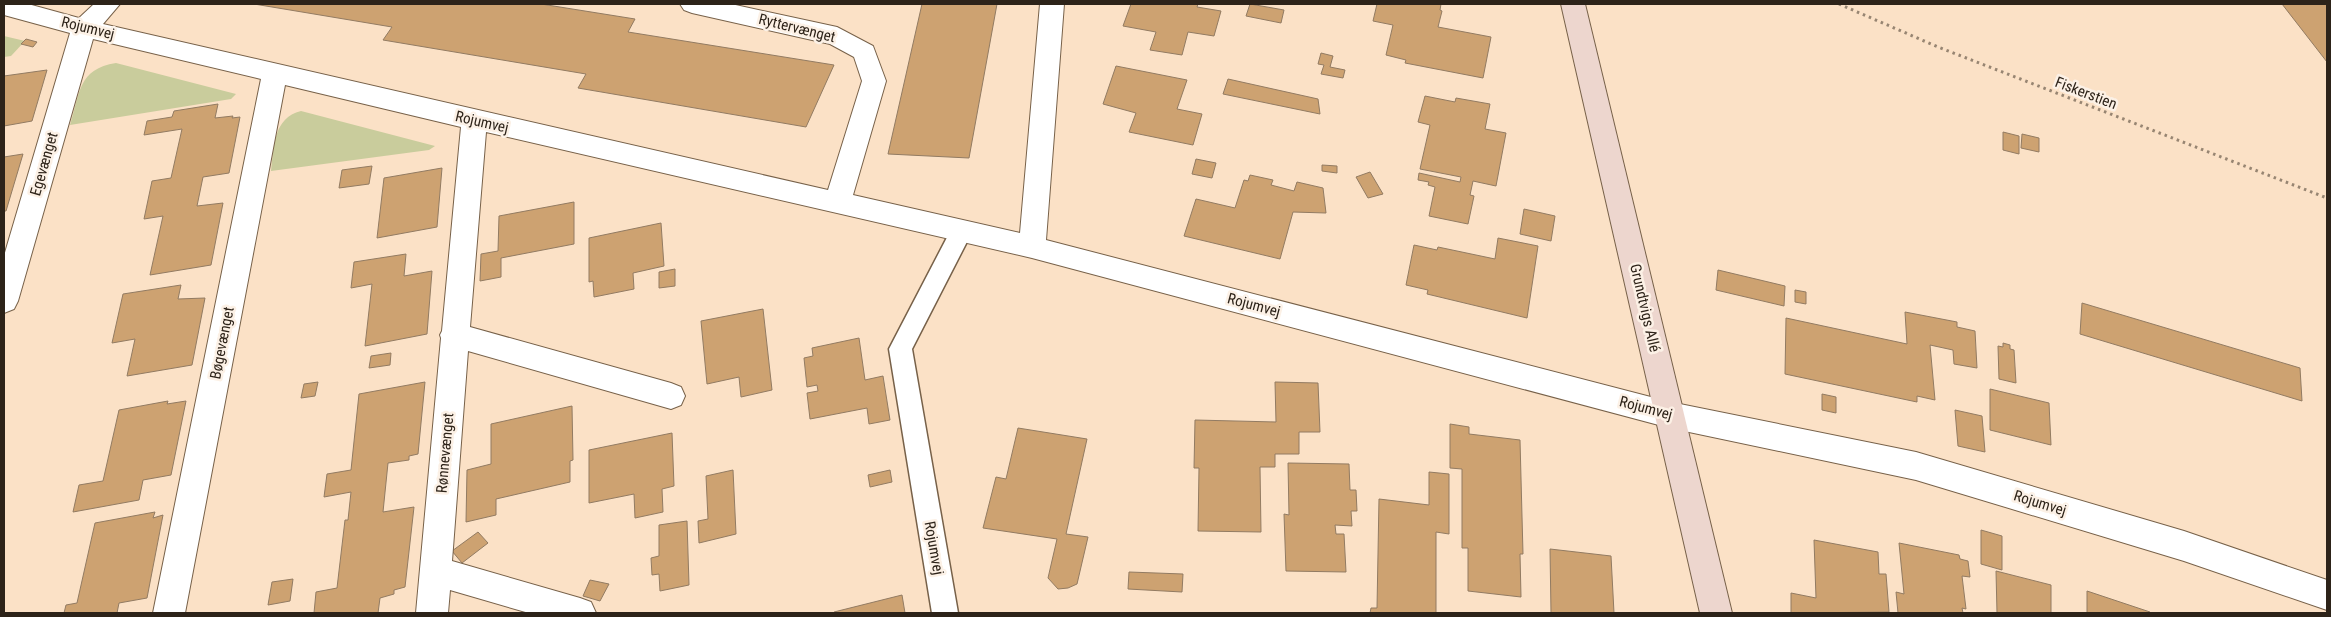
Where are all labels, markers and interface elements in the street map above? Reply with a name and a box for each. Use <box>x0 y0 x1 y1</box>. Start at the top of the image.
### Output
street label: Ryttervænget <box>757 10 837 46</box>
street label: Rojumvej <box>60 13 116 43</box>
street label: Fiskerstien <box>2053 73 2119 113</box>
street label: Rojumvej <box>454 107 510 137</box>
street label: Egevænget <box>26 130 62 198</box>
street label: Grundtvigs Allé <box>1626 262 1664 354</box>
street label: Rojumvej <box>1226 289 1282 321</box>
street label: Bøgevænget <box>206 305 238 381</box>
street label: Rojumvej <box>1618 392 1674 424</box>
street label: Rønnevænget <box>433 412 457 494</box>
street label: Rojumvej <box>2011 486 2069 520</box>
street label: Rojumvej <box>920 520 948 576</box>

